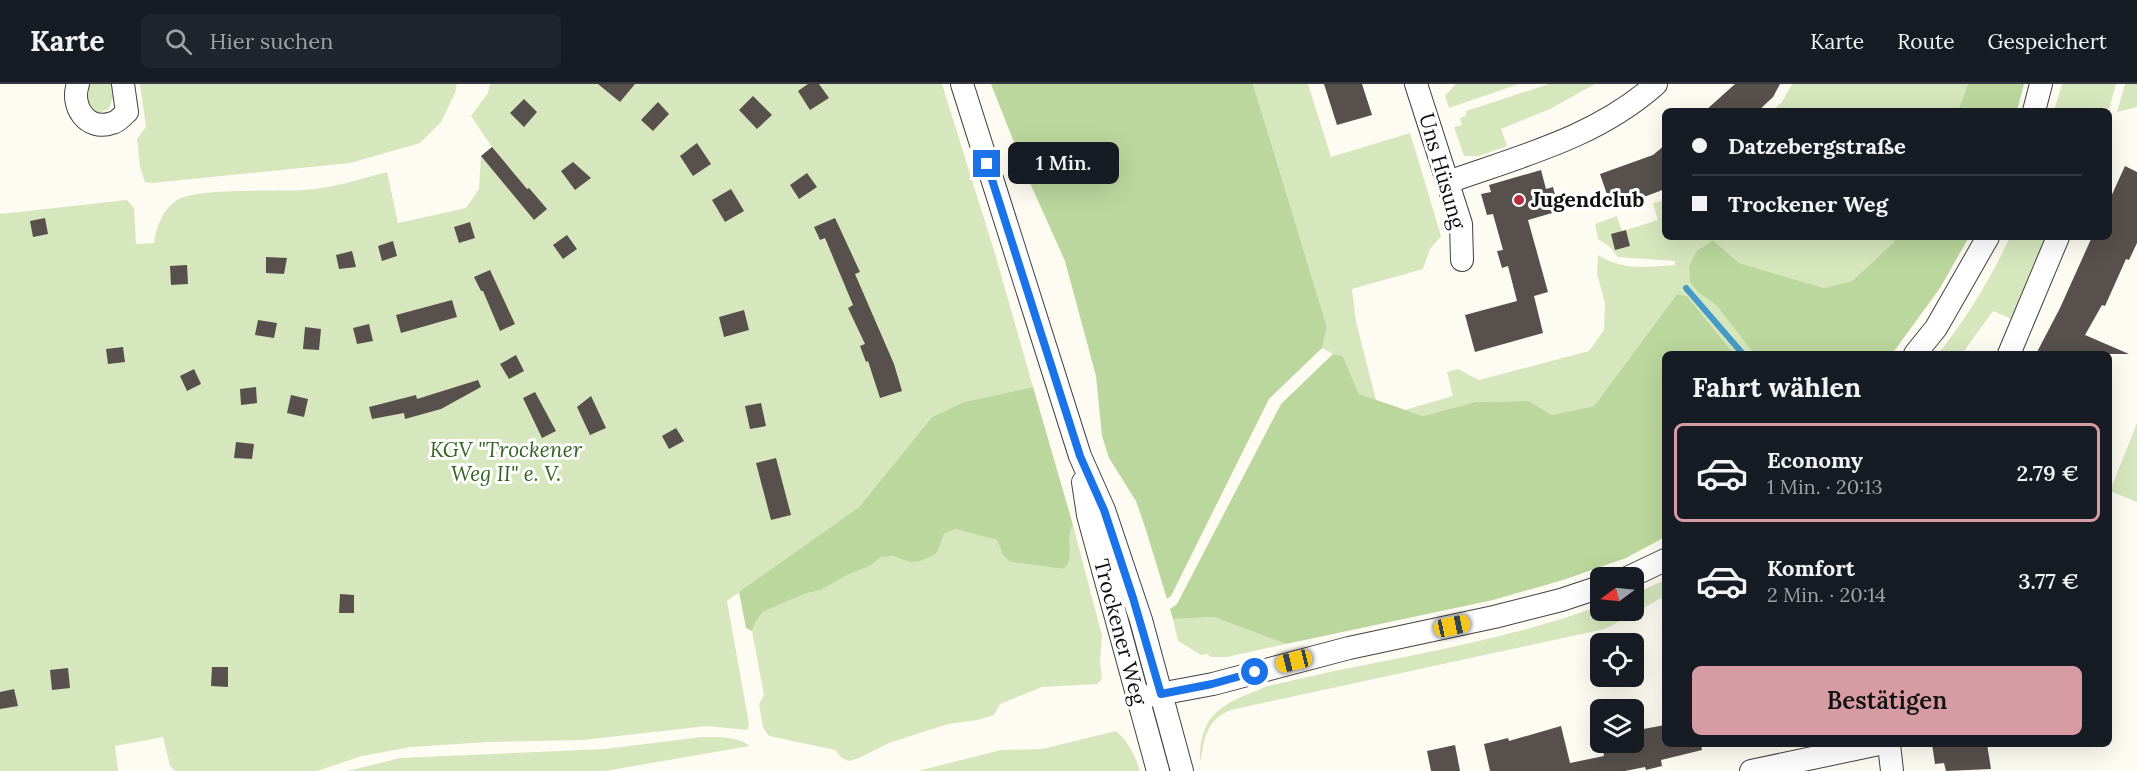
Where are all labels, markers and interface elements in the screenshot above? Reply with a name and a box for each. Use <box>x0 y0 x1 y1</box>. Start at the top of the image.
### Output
search box <box>141 14 561 68</box>
text: Karte <box>30 23 105 59</box>
icon: search <box>162 25 195 58</box>
text: Hier suchen <box>210 27 333 55</box>
text: Karte <box>1810 28 1864 55</box>
text: Route <box>1897 28 1955 55</box>
text: Gespeichert <box>1988 28 2107 55</box>
street label: Uns Hüsung <box>1413 110 1472 232</box>
text: Datzebergstraße <box>1728 132 1906 160</box>
callout: 1 Min. <box>1008 143 1119 185</box>
route end <box>973 150 1000 177</box>
text: 1 Min. <box>1036 150 1091 175</box>
place label: Jugendclub <box>1531 186 1644 213</box>
text: Trockener Weg <box>1728 190 1888 218</box>
marker: Jugendclub <box>1512 193 1526 207</box>
text: Fahrt wählen <box>1692 370 1861 404</box>
park label: KGV "Trockener Weg II" e. V. <box>430 436 583 487</box>
icon: car <box>1695 446 1749 500</box>
text: Economy <box>1767 446 1863 474</box>
text: 2.79 € <box>2017 459 2079 487</box>
text: 1 Min. · 20:13 <box>1767 474 1883 499</box>
icon: car <box>1695 554 1749 608</box>
text: Komfort <box>1767 554 1855 582</box>
street label: Trockener Weg <box>1088 556 1153 708</box>
north arrow <box>1590 567 1644 621</box>
map controls <box>1590 567 1644 753</box>
text: 3.77 € <box>2018 567 2079 595</box>
text: 2 Min. · 20:14 <box>1767 582 1886 607</box>
car <box>1433 613 1471 639</box>
button: locate <box>1590 633 1644 687</box>
car <box>1274 648 1314 674</box>
route start <box>1241 658 1268 685</box>
button: Bestätigen <box>1692 666 2082 735</box>
button: layers <box>1590 699 1644 753</box>

